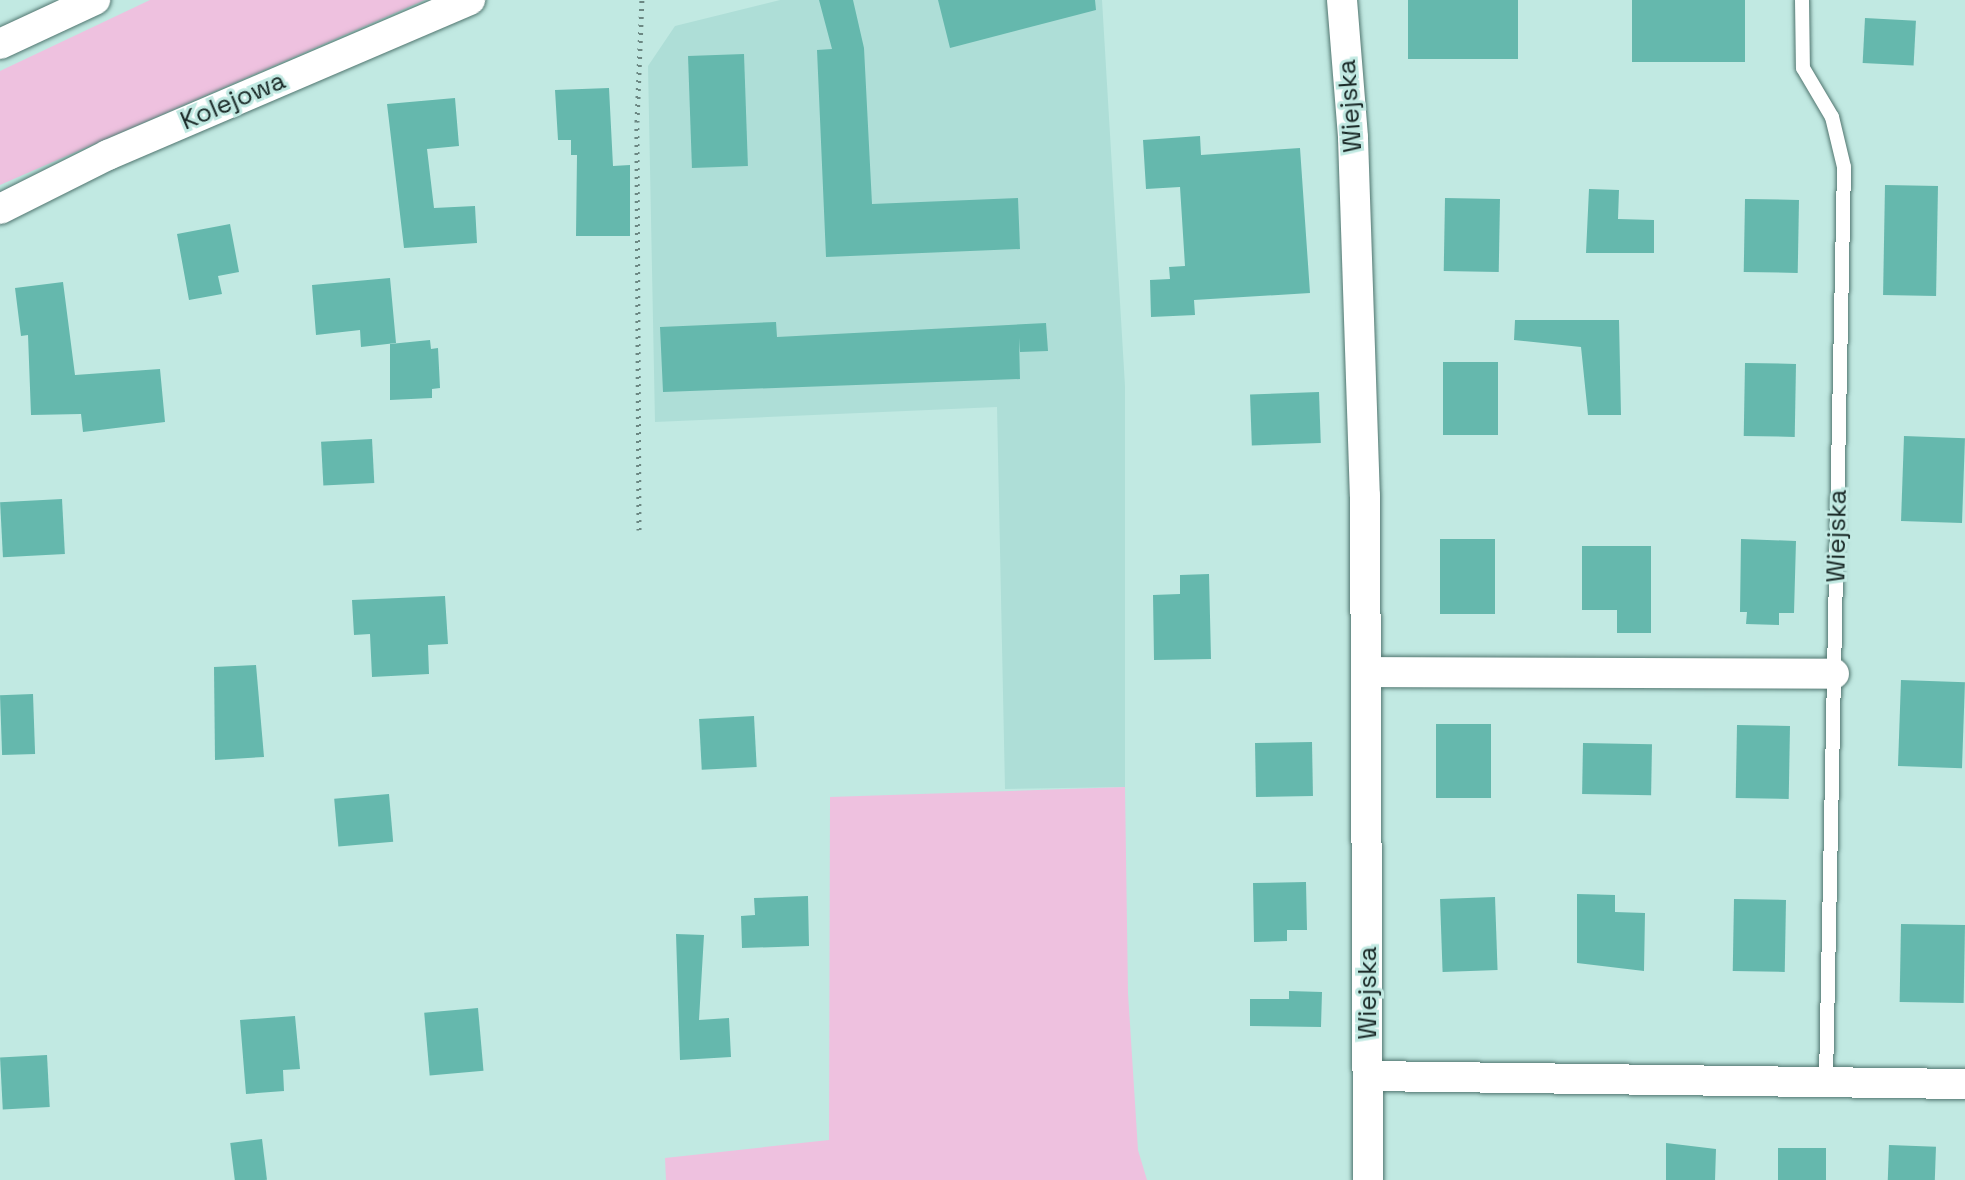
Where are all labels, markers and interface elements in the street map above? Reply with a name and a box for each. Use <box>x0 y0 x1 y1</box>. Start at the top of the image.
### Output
street label: Wiejska <box>1331 58 1369 154</box>
street label: Kolejowa <box>176 65 290 137</box>
street label: Wiejska <box>1821 489 1853 583</box>
street label: Wiejska <box>1352 946 1384 1040</box>

